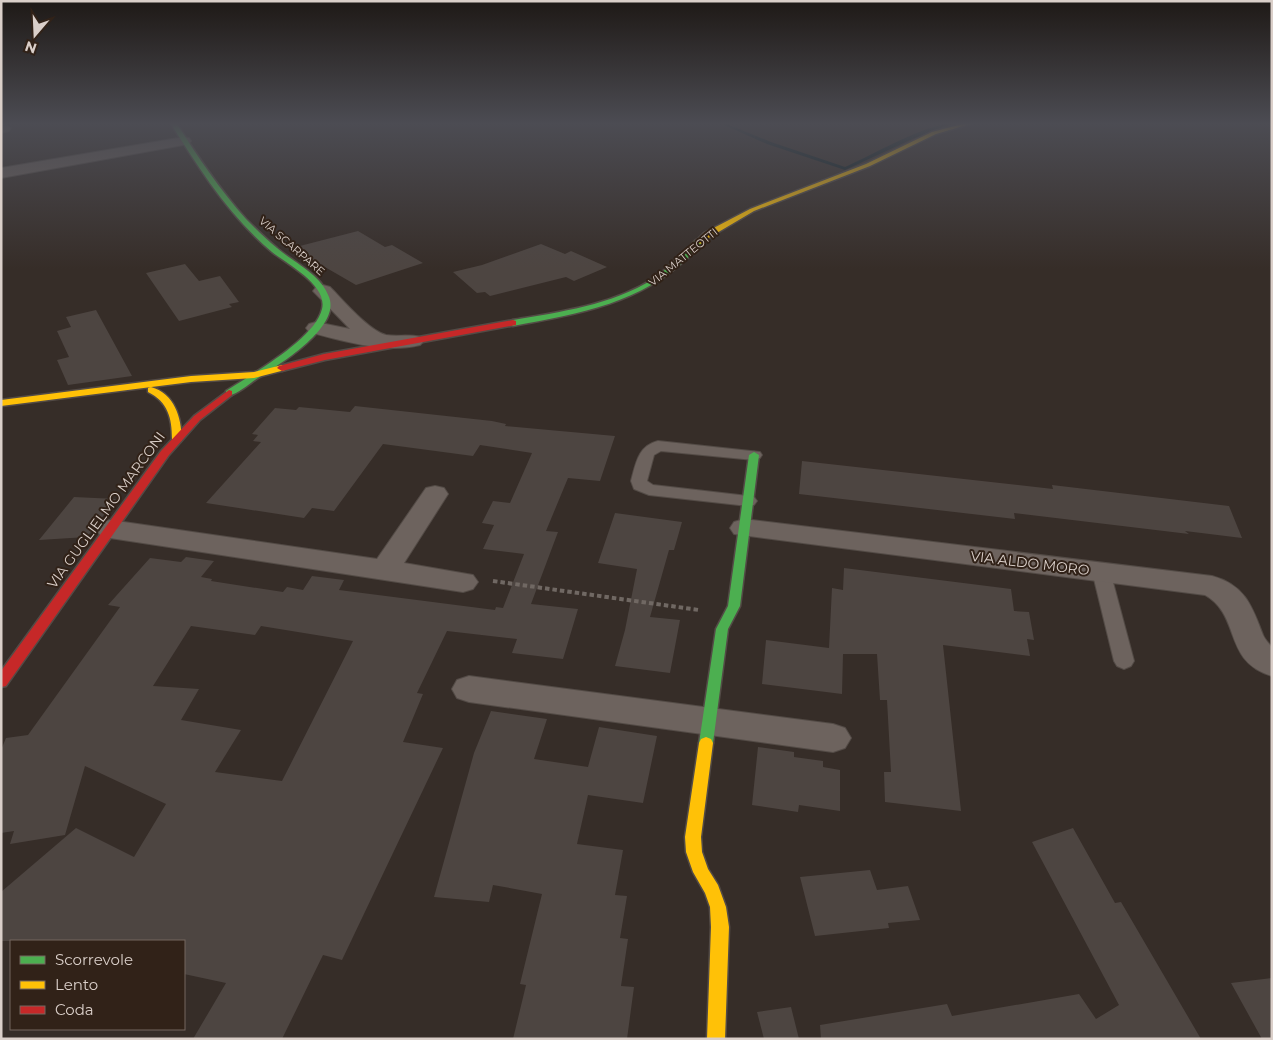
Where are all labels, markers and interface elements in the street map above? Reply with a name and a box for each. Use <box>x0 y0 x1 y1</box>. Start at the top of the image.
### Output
north arrow <box>10 10 60 60</box>
text: N <box>22 37 39 58</box>
street label: VIA SCARPARE <box>256 214 328 278</box>
street label: VIA MATTEOTTI <box>646 225 720 289</box>
street label: VIA GUGLIELMO MARCONI <box>43 428 169 592</box>
street label: VIA ALDO MORO <box>969 547 1091 579</box>
legend <box>10 940 185 1030</box>
text: Scorrevole <box>55 950 133 969</box>
text: Lento <box>55 975 98 994</box>
text: Coda <box>55 1000 94 1019</box>

